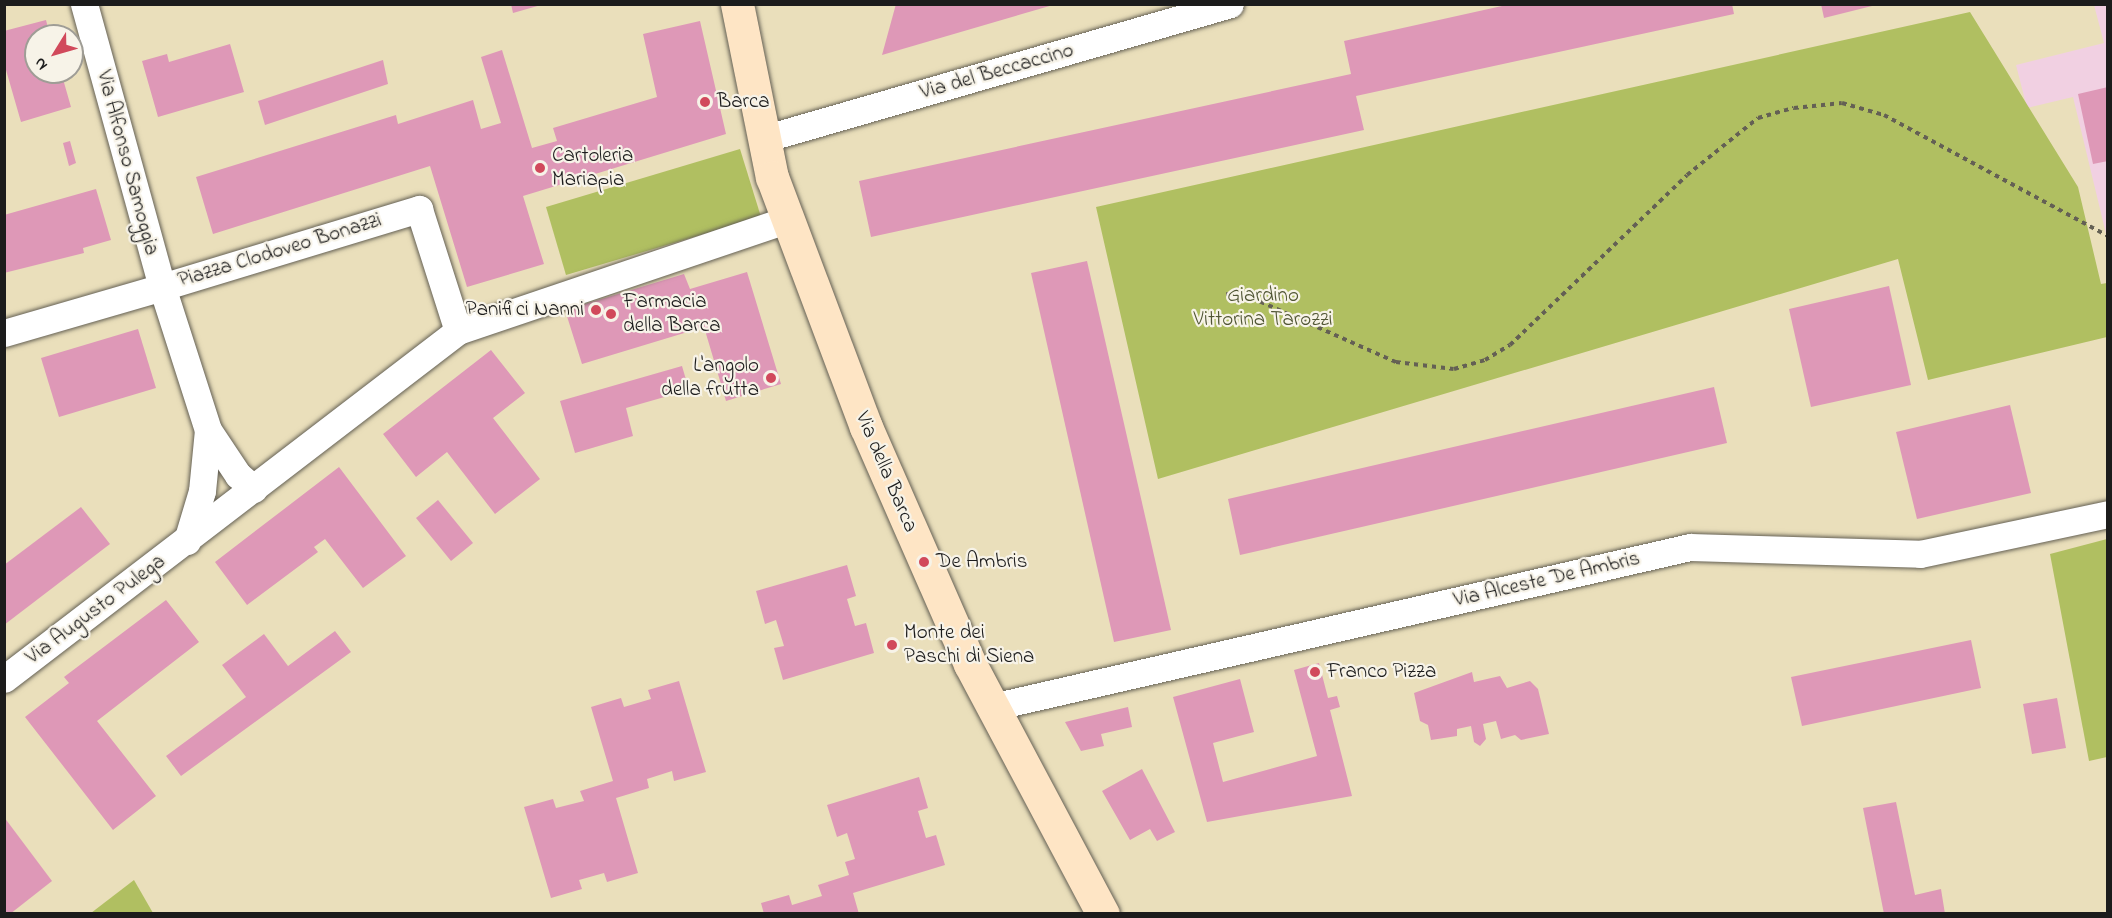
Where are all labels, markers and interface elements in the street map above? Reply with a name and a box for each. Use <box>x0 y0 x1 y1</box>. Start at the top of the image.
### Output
north arrow <box>24 24 84 84</box>
street label: Via del Beccaccino <box>917 38 1077 106</box>
text: N <box>28 52 54 75</box>
street label: Via Alfonso Samoggia <box>90 68 164 258</box>
place label: Barca <box>717 89 770 115</box>
marker: Barca <box>698 95 712 109</box>
place label: Cartoleria Mariapia <box>552 143 633 193</box>
marker: Cartoleria Mariapia <box>533 161 547 175</box>
street label: Piazza Clodoveo Bonazzi <box>175 208 385 294</box>
park label: Giardino Vittorina Tarozzi <box>1193 283 1333 333</box>
place label: Farmacia della Barca <box>623 289 721 339</box>
place label: Panifici Nanni <box>466 297 584 323</box>
marker: Panifici Nanni <box>589 303 603 317</box>
marker: Farmacia della Barca <box>604 307 618 321</box>
place label: L'angolo della frutta <box>661 353 759 403</box>
marker: L'angolo della frutta <box>764 371 778 385</box>
street label: Via della Barca <box>849 408 923 536</box>
street label: Via Alceste De Ambris <box>1451 546 1643 614</box>
street label: Via Augusto Pulega <box>21 549 171 671</box>
place label: De Ambris <box>936 549 1027 575</box>
marker: De Ambris <box>917 555 931 569</box>
place label: Monte dei Paschi di Siena <box>904 620 1034 670</box>
marker: Monte dei Paschi di Siena <box>885 638 899 652</box>
place label: Franco Pizza <box>1327 659 1436 685</box>
marker: Franco Pizza <box>1308 665 1322 679</box>

